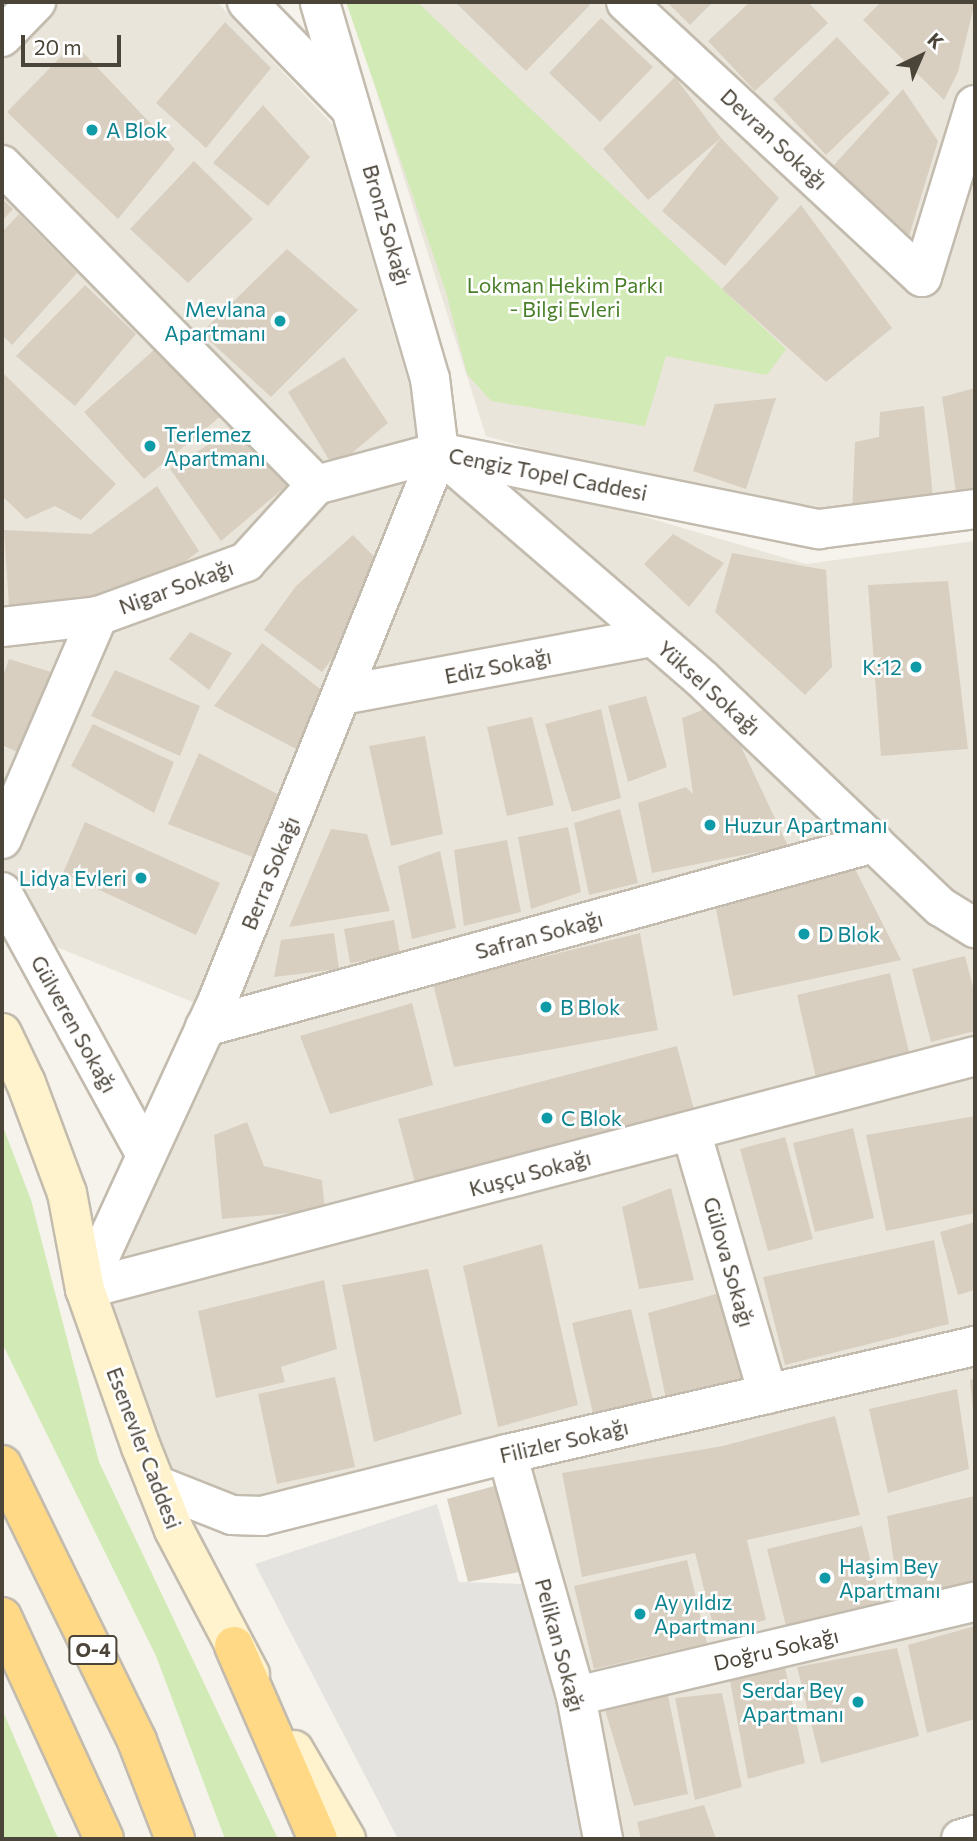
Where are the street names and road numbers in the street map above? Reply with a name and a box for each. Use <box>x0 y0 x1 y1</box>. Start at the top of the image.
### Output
street label: Devran Sokağı <box>716 83 832 195</box>
street label: Bronz Sokağı <box>358 162 416 288</box>
street label: Cengiz Topel Caddesi <box>447 442 649 506</box>
street label: Nigar Sokağı <box>115 555 237 619</box>
street label: Yüksel Sokağı <box>652 635 766 741</box>
street label: Ediz Sokağı <box>442 643 554 689</box>
street label: Berra Sokağı <box>236 813 304 933</box>
street label: Safran Sokağı <box>473 906 605 964</box>
street label: Gülveren Sokağı <box>26 951 122 1097</box>
street label: Kuşçu Sokağı <box>466 1145 594 1201</box>
street label: Gülova Sokağı <box>698 1194 760 1330</box>
street label: Esenevler Caddesi <box>102 1364 186 1532</box>
street label: Filizler Sokağı <box>497 1414 631 1468</box>
street label: Pelikan Sokağı <box>530 1576 590 1714</box>
street label: Doğru Sokağı <box>711 1622 841 1676</box>
road number: O-4 <box>67 1634 119 1666</box>

